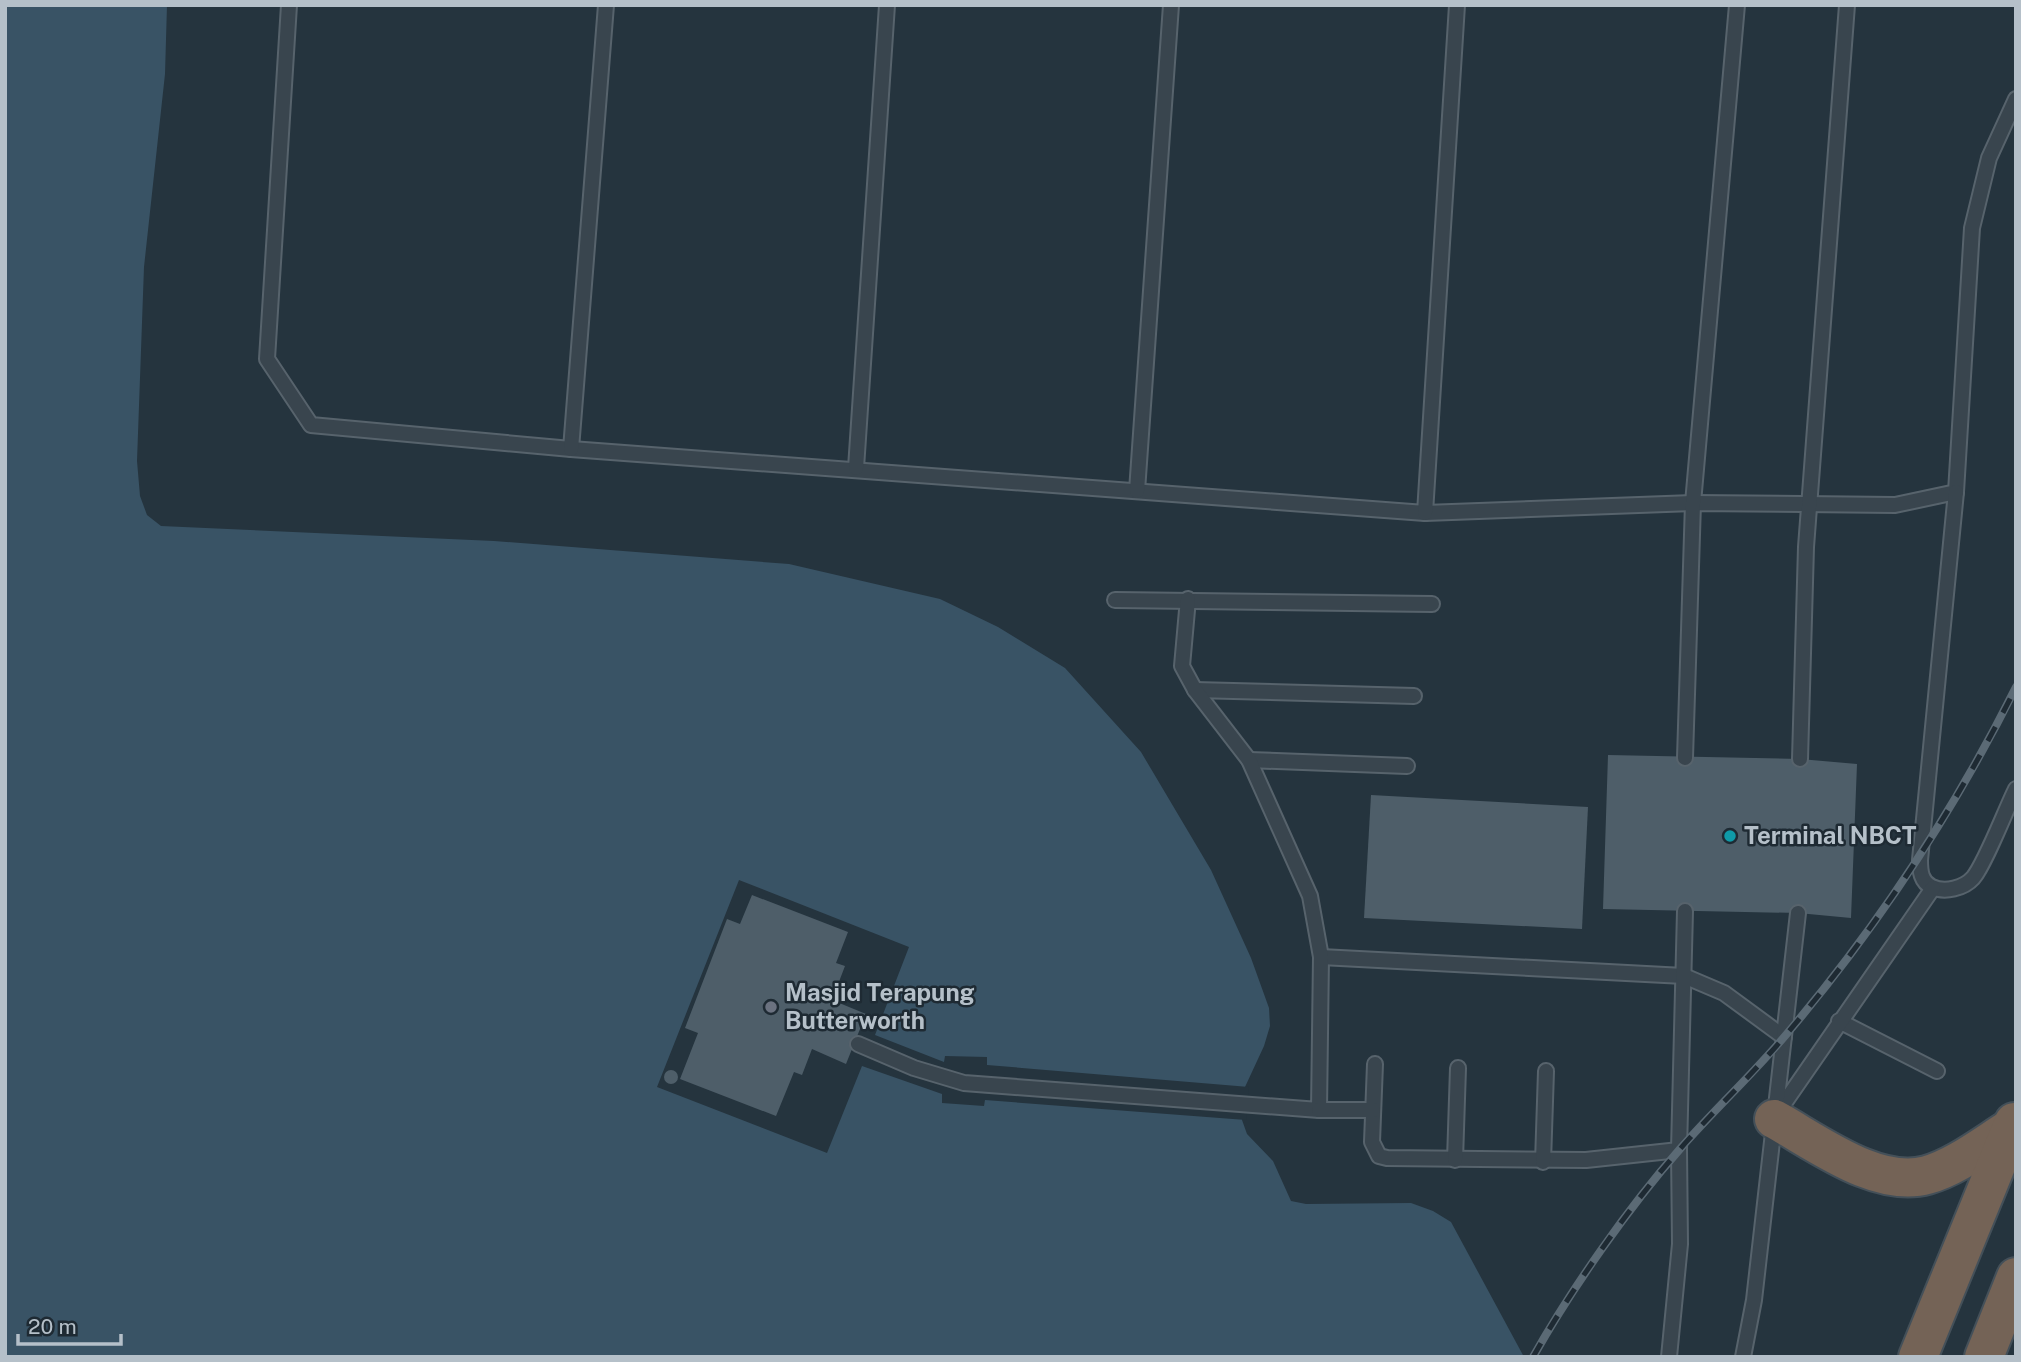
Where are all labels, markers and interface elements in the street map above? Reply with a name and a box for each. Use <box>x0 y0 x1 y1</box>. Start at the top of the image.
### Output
place label: Terminal NBCT <box>1744 821 1917 849</box>
marker: Terminal NBCT <box>1722 828 1738 844</box>
place label: Masjid Terapung Butterworth <box>785 978 975 1034</box>
marker: Masjid Terapung Butterworth <box>763 999 779 1015</box>
scale bar <box>18 1302 121 1346</box>
text: 20 m <box>28 1314 77 1339</box>

